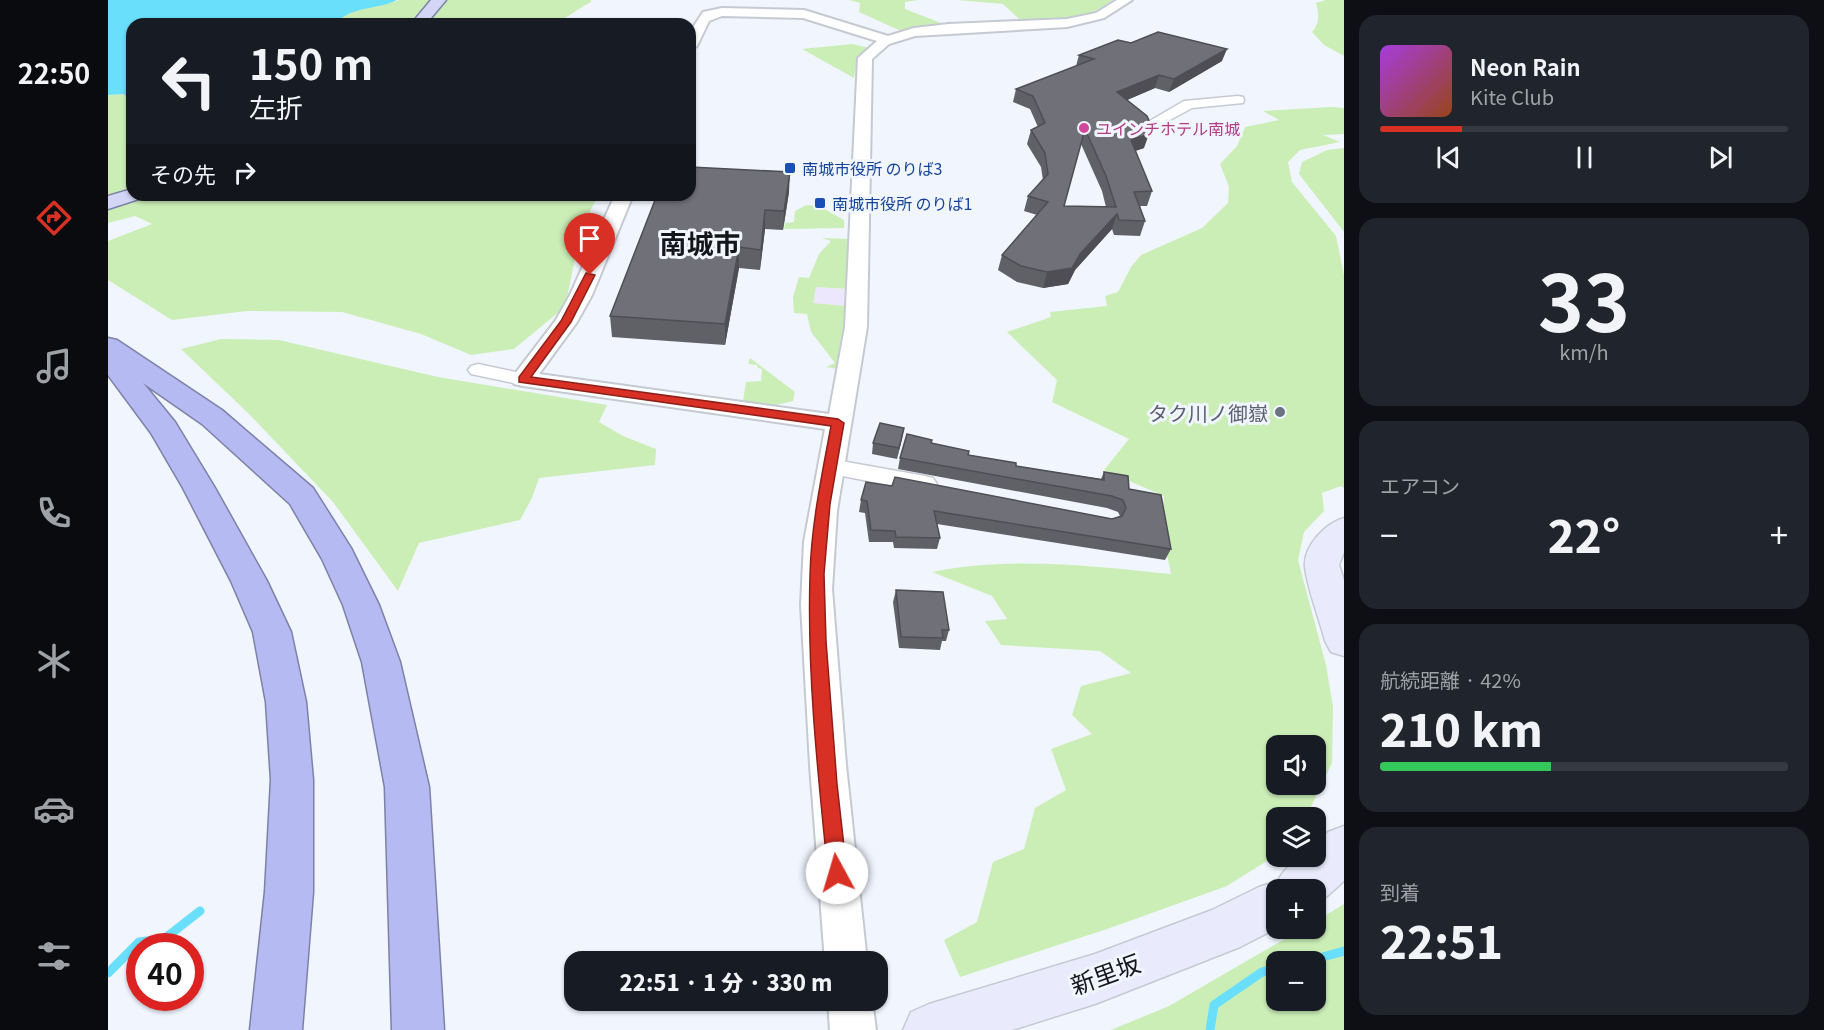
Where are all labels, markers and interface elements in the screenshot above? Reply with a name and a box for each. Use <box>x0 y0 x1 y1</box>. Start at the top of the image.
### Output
text: 150 m <box>249 31 373 92</box>
icon: left <box>150 42 228 120</box>
text: Neon Rain <box>1470 50 1581 82</box>
text: 22:50 <box>18 53 90 92</box>
text: Kite Club <box>1470 82 1554 111</box>
text: 左折 <box>249 87 303 126</box>
place label: ユインチホテル南城 <box>1096 116 1240 140</box>
marker: ユインチホテル南城 <box>1077 121 1091 135</box>
icon: previous <box>1432 141 1465 174</box>
icon: pause <box>1568 141 1601 174</box>
icon: next <box>1704 141 1737 174</box>
icon: right <box>228 156 261 189</box>
place label: 南城市役所 のりば3 <box>802 156 942 180</box>
text: その先 <box>150 157 216 189</box>
marker: 南城市役所 のりば3 <box>783 161 797 175</box>
place label: 南城市役所 のりば1 <box>832 191 972 215</box>
marker: 南城市役所 のりば1 <box>813 196 827 210</box>
icon: directions <box>33 197 75 239</box>
pin <box>564 213 615 275</box>
icon: arrive <box>573 222 606 255</box>
district label: 南城市 <box>660 223 741 262</box>
text: 33 <box>1538 242 1630 354</box>
text: km/h <box>1559 337 1609 366</box>
icon: music <box>33 345 75 387</box>
place label: タク川ノ御嶽 <box>1148 398 1268 427</box>
marker: タク川ノ御嶽 <box>1273 405 1287 419</box>
text: エアコン <box>1380 471 1460 500</box>
icon: phone <box>33 492 75 534</box>
text: 22° <box>1548 501 1620 566</box>
text: − <box>1380 510 1398 558</box>
text: + <box>1770 510 1788 558</box>
icon: climate <box>33 640 75 682</box>
text: 航続距離 · 42% <box>1380 665 1521 694</box>
text: 210 km <box>1380 695 1543 760</box>
map controls <box>1266 735 1326 1011</box>
button: sound <box>1266 735 1326 795</box>
icon: car <box>33 788 75 830</box>
button: layers <box>1266 807 1326 867</box>
position arrow <box>805 841 869 905</box>
text: 到着 <box>1380 877 1420 906</box>
button: + <box>1266 879 1326 939</box>
text: 22:51 <box>1380 907 1503 972</box>
speed limit sign: 40 <box>126 933 204 1011</box>
icon: filters <box>33 935 75 977</box>
street label: 新里坂 <box>1065 944 1145 1002</box>
button: − <box>1266 951 1326 1011</box>
text: 22:51 · 1 分 · 330 m <box>620 965 832 997</box>

